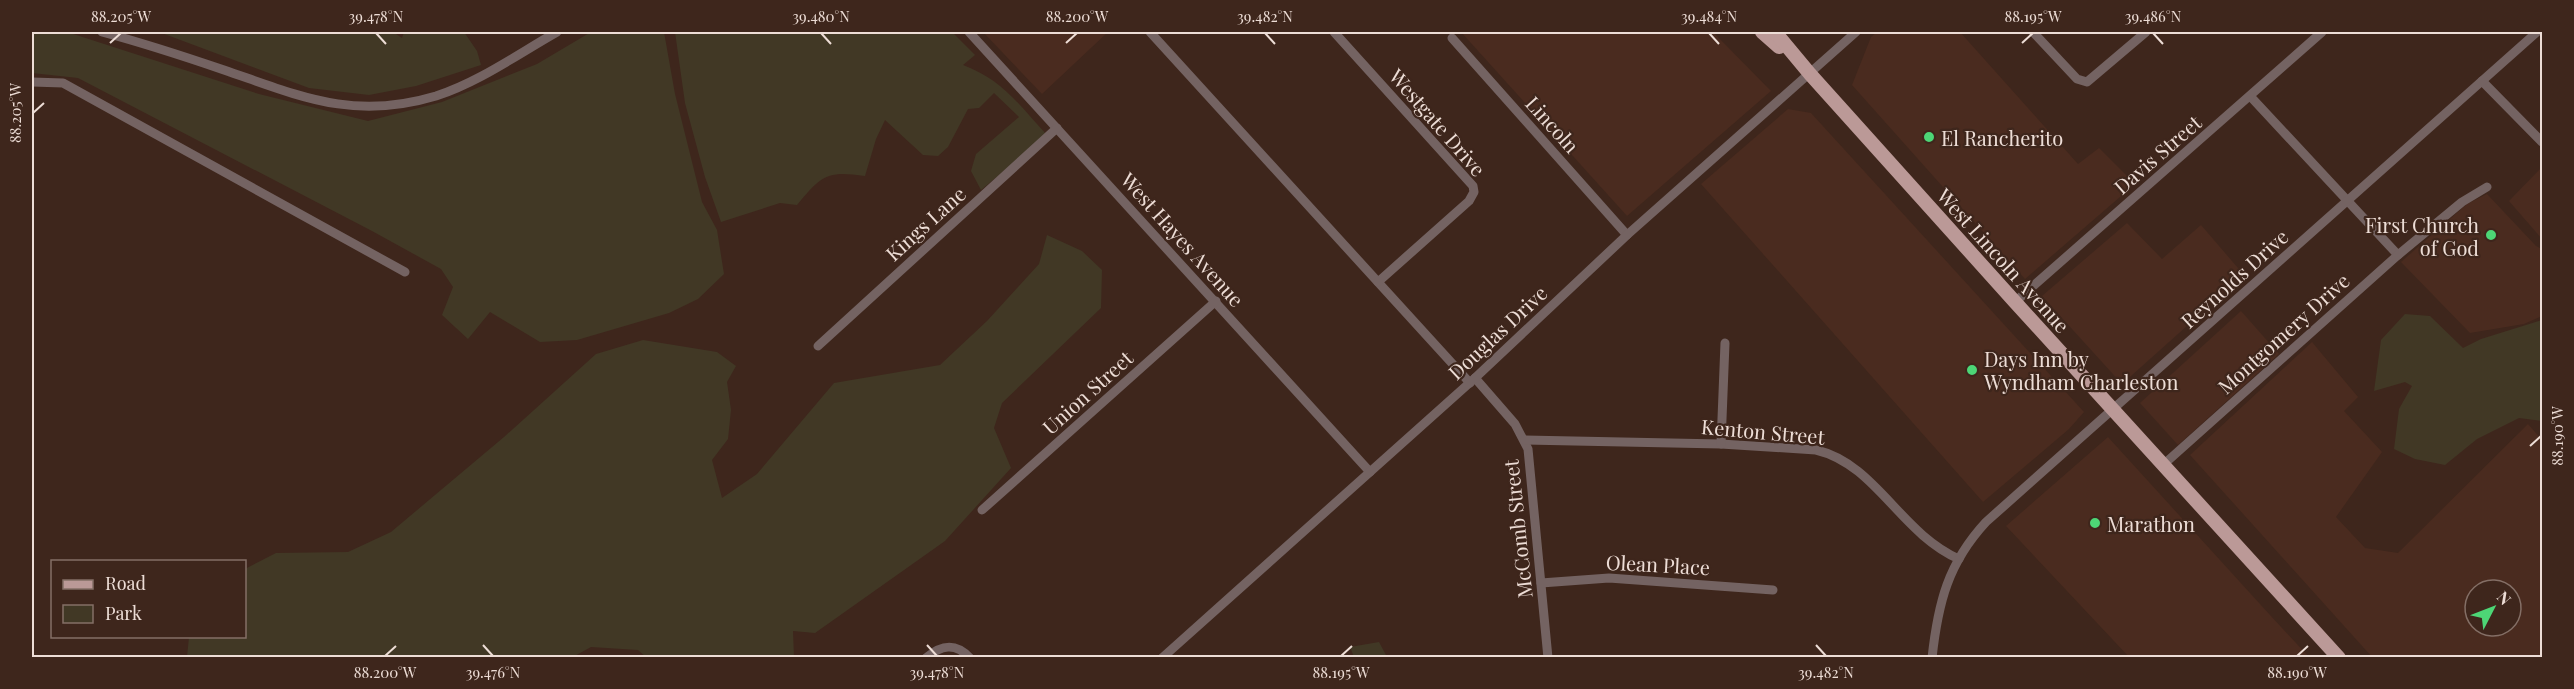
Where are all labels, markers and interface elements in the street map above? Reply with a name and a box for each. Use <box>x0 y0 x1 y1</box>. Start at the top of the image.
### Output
text: 88.205°W <box>91 6 152 26</box>
text: 39.478°N <box>349 6 404 26</box>
text: 39.480°N <box>792 6 850 26</box>
text: 88.200°W <box>1046 6 1109 26</box>
text: 39.482°N <box>1237 6 1293 26</box>
text: 39.484°N <box>1681 6 1737 26</box>
text: 88.195°W <box>2004 6 2062 26</box>
text: 39.486°N <box>2125 6 2182 26</box>
street label: Westgate Drive <box>1383 62 1492 181</box>
text: 88.205°W <box>5 82 25 143</box>
street label: Lincoln <box>1520 90 1586 158</box>
street label: Davis Street <box>2108 108 2207 199</box>
place label: El Rancherito <box>1941 124 2063 151</box>
marker: El Rancherito <box>1922 130 1936 144</box>
street label: West Hayes Avenue <box>1115 165 1250 312</box>
street label: Kings Lane <box>879 180 971 266</box>
street label: West Lincoln Avenue <box>1931 181 2076 338</box>
place label: First Church of God <box>2365 211 2479 261</box>
street label: Reynolds Drive <box>2175 223 2293 333</box>
marker: First Church of God <box>2484 228 2498 242</box>
street label: Montgomery Drive <box>2211 267 2355 399</box>
street label: Douglas Drive <box>1442 279 1552 385</box>
street label: Union Street <box>1036 344 1139 440</box>
place label: Days Inn by Wyndham Charleston <box>1983 345 2178 395</box>
marker: Days Inn by Wyndham Charleston <box>1965 363 1979 377</box>
text: 88.190°W <box>2547 406 2567 466</box>
street label: Kenton Street <box>1700 412 1827 450</box>
street label: McComb Street <box>1496 457 1538 600</box>
place label: Marathon <box>2107 510 2195 537</box>
marker: Marathon <box>2088 516 2102 530</box>
street label: Olean Place <box>1605 548 1711 580</box>
legend <box>51 560 246 638</box>
text: Road <box>105 571 146 595</box>
north arrow <box>2463 578 2523 638</box>
text: N <box>2493 586 2516 609</box>
text: Park <box>105 601 142 625</box>
text: 88.200°W <box>354 662 417 682</box>
text: 39.476°N <box>466 662 521 682</box>
text: 39.478°N <box>910 662 965 682</box>
text: 88.195°W <box>1312 662 1370 682</box>
text: 39.482°N <box>1798 662 1854 682</box>
text: 88.190°W <box>2267 662 2327 682</box>

